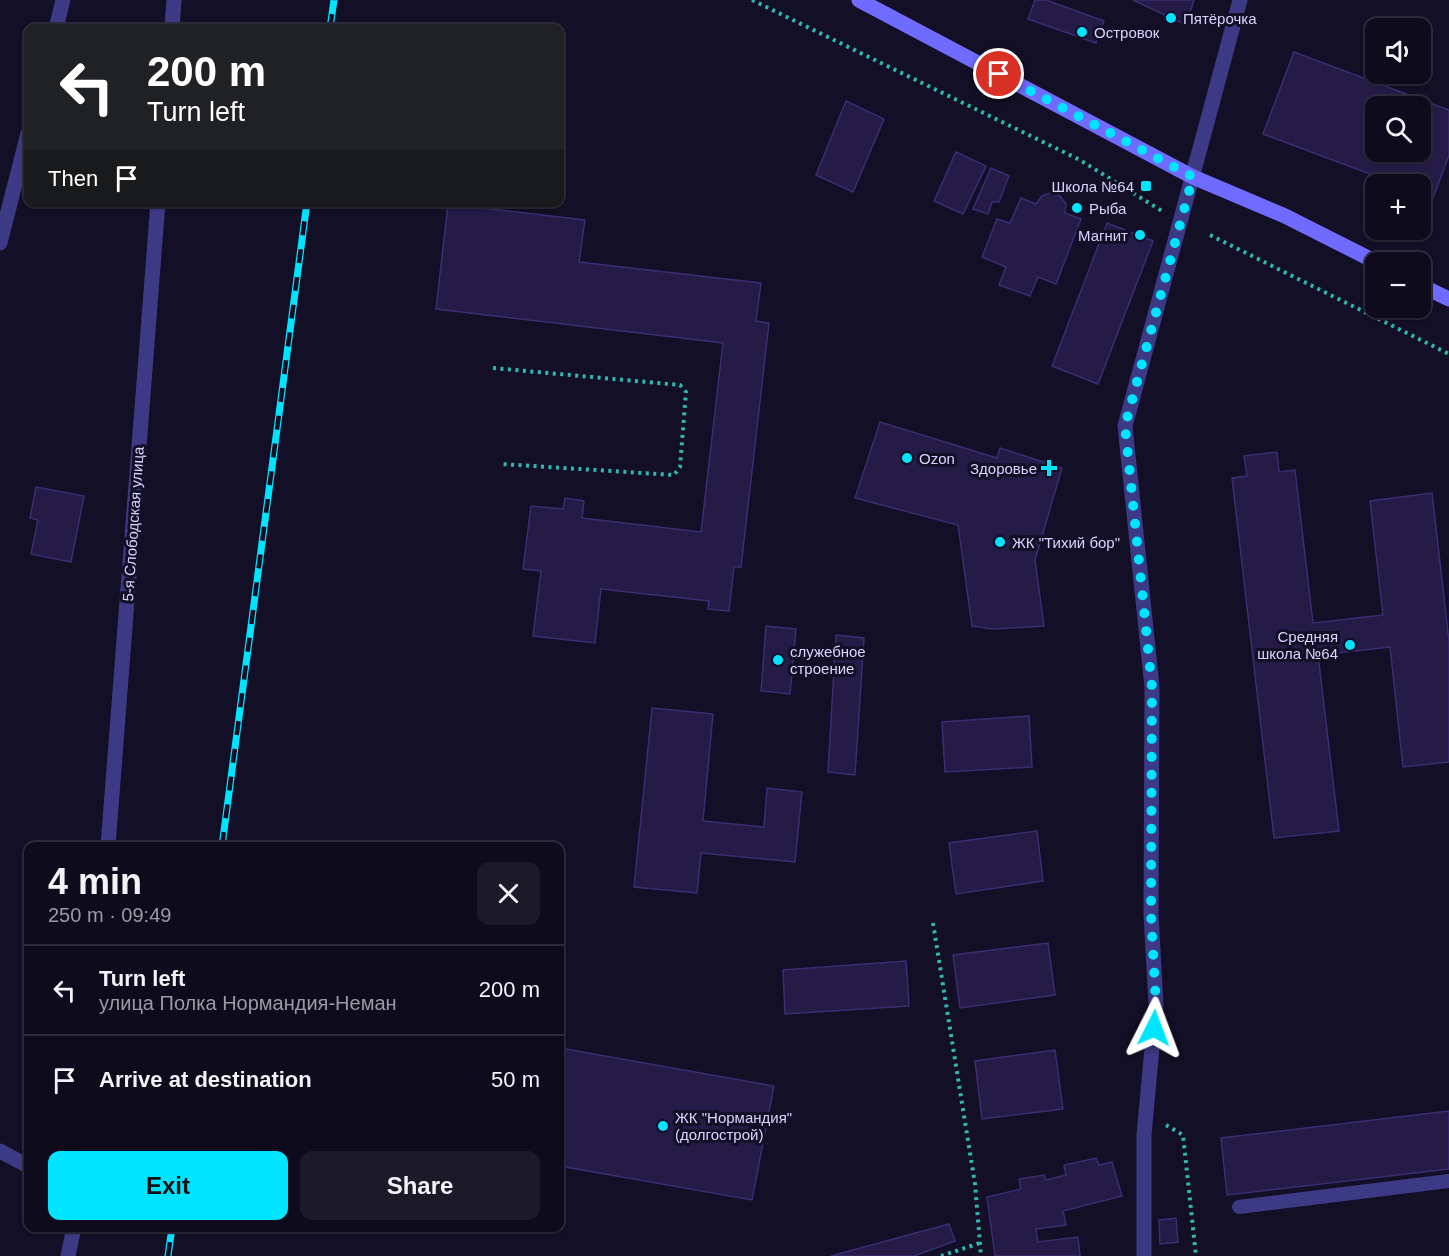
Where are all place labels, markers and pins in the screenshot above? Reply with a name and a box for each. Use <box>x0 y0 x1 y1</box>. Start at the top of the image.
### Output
place label: Пятёрочка <box>1183 10 1257 27</box>
marker: Пятёрочка <box>1164 11 1178 25</box>
place label: Островок <box>1094 24 1160 41</box>
marker: Островок <box>1075 25 1089 39</box>
pin <box>973 48 1024 99</box>
place label: Школа №64 <box>1051 178 1134 195</box>
marker: Школа №64 <box>1139 179 1153 193</box>
place label: Рыба <box>1089 200 1127 217</box>
marker: Рыба <box>1070 201 1084 215</box>
place label: Магнит <box>1078 227 1128 244</box>
marker: Магнит <box>1133 228 1147 242</box>
place label: Ozon <box>919 450 955 467</box>
marker: Ozon <box>900 451 914 465</box>
place label: Здоровье <box>970 460 1037 477</box>
marker: Здоровье <box>1042 461 1056 475</box>
place label: ЖК "Тихий бор" <box>1012 534 1120 551</box>
marker: ЖК "Тихий бор" <box>993 535 1007 549</box>
place label: Средняя школа №64 <box>1257 628 1338 662</box>
marker: Средняя школа №64 <box>1343 638 1357 652</box>
place label: служебное строение <box>790 643 866 677</box>
marker: служебное строение <box>771 653 785 667</box>
place label: ЖК "Нормандия" (долгострой) <box>675 1109 792 1143</box>
marker: ЖК "Нормандия" (долгострой) <box>656 1119 670 1133</box>

